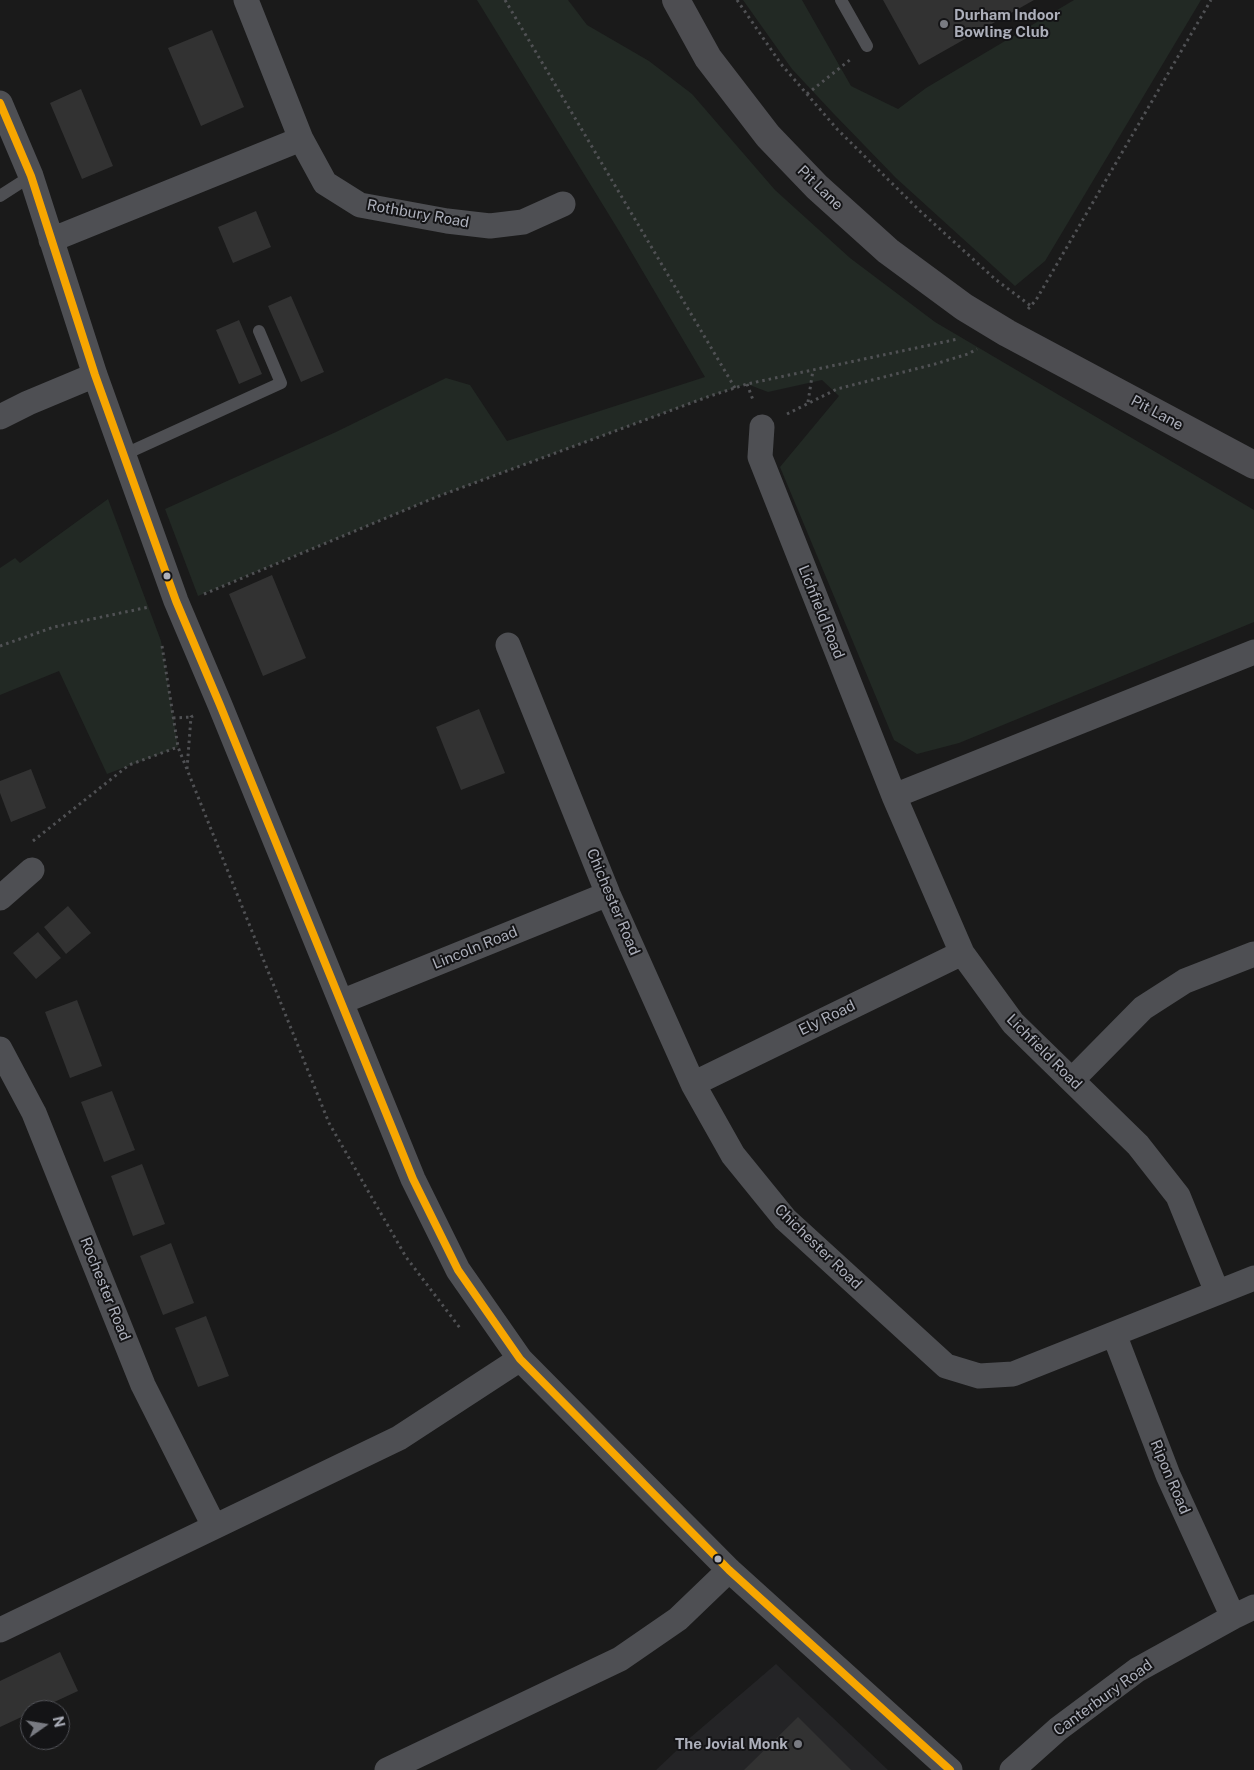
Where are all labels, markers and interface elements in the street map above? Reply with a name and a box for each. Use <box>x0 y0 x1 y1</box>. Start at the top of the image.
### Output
place label: Durham Indoor Bowling Club <box>954 6 1060 41</box>
marker: Durham Indoor Bowling Club <box>938 18 950 30</box>
street label: Pit Lane <box>793 162 847 214</box>
street label: Rothbury Road <box>365 196 471 232</box>
street label: Pit Lane <box>1128 392 1186 434</box>
street label: Lichfield Road <box>794 563 848 661</box>
unlabelled marker <box>162 571 172 581</box>
street label: Chichester Road <box>582 846 644 958</box>
street label: Lincoln Road <box>430 923 520 973</box>
street label: Ely Road <box>796 997 858 1039</box>
street label: Lichfield Road <box>1003 1011 1085 1093</box>
street label: Chichester Road <box>771 1201 865 1293</box>
street label: Rochester Road <box>76 1235 134 1343</box>
street label: Ripon Road <box>1146 1437 1194 1517</box>
unlabelled marker <box>713 1554 723 1564</box>
street label: Canterbury Road <box>1050 1656 1156 1740</box>
north arrow <box>20 1700 70 1750</box>
text: N <box>50 1715 68 1729</box>
place label: The Jovial Monk <box>675 1735 788 1753</box>
marker: The Jovial Monk <box>792 1738 804 1750</box>

